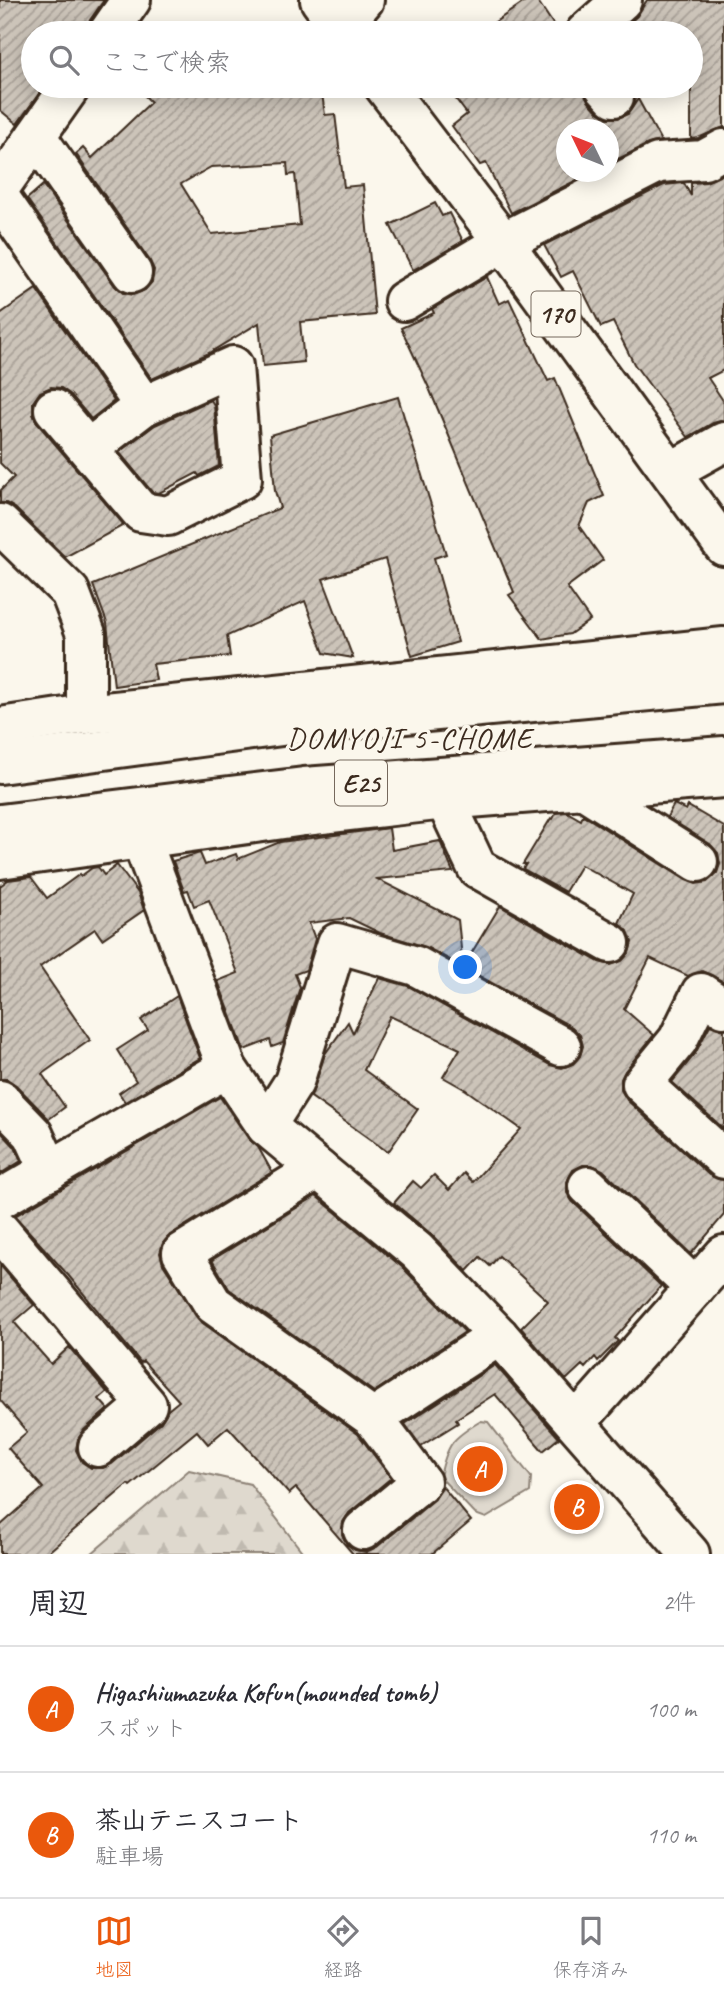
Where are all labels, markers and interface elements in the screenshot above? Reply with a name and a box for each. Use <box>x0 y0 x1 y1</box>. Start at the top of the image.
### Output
search box <box>21 21 703 98</box>
icon: search <box>45 41 83 79</box>
text: ここで検索 <box>101 46 231 79</box>
north arrow <box>556 119 619 182</box>
road number: 170 <box>532 292 580 336</box>
district label: DOMYOJI 5-CHOME <box>287 719 535 757</box>
road number: E25 <box>335 761 387 806</box>
your location <box>448 950 482 984</box>
pin: A <box>457 1443 503 1495</box>
pin: B <box>554 1481 600 1533</box>
text: 周辺 <box>28 1584 88 1622</box>
text: 2件 <box>663 1588 696 1617</box>
text: Higashiumazuka Kofun(mounded tomb) <box>95 1676 437 1709</box>
text: A <box>45 1695 57 1724</box>
text: 100 m <box>647 1695 696 1724</box>
text: スポット <box>95 1714 187 1743</box>
text: 茶山テニスコート <box>95 1804 304 1837</box>
text: B <box>45 1821 57 1850</box>
text: 110 m <box>647 1821 696 1850</box>
text: 駐車場 <box>95 1842 164 1871</box>
tab: 地図 <box>95 1912 133 1982</box>
tab: 経路 <box>324 1912 362 1982</box>
tab: 保存済み <box>553 1912 629 1982</box>

